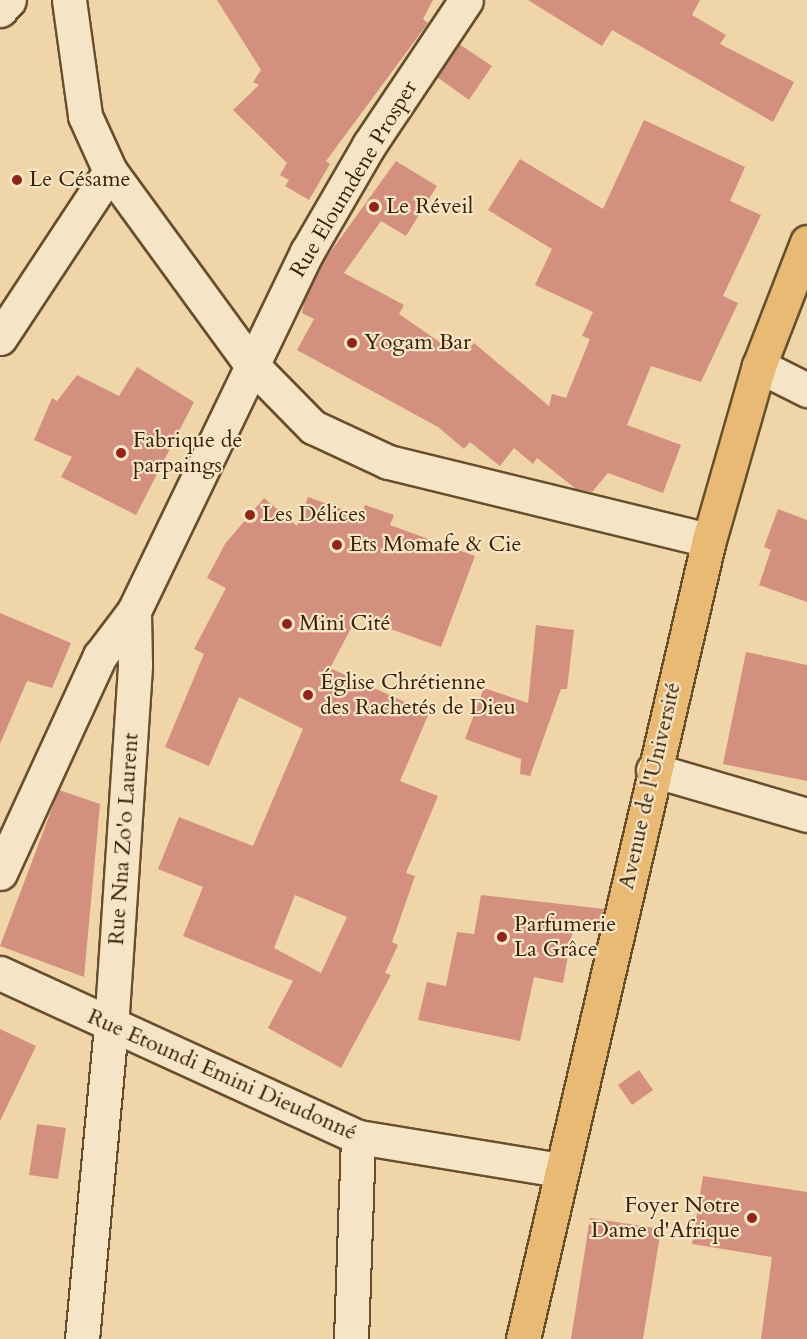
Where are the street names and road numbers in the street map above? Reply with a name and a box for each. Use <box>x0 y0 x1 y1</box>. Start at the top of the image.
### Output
street label: Rue Eloumdene Prosper <box>285 76 423 282</box>
street label: Avenue de l'Université <box>613 680 687 892</box>
street label: Rue Nna Zo'o Laurent <box>103 732 145 946</box>
street label: Rue Etoundi Emini Dieudonné <box>83 1004 361 1146</box>

